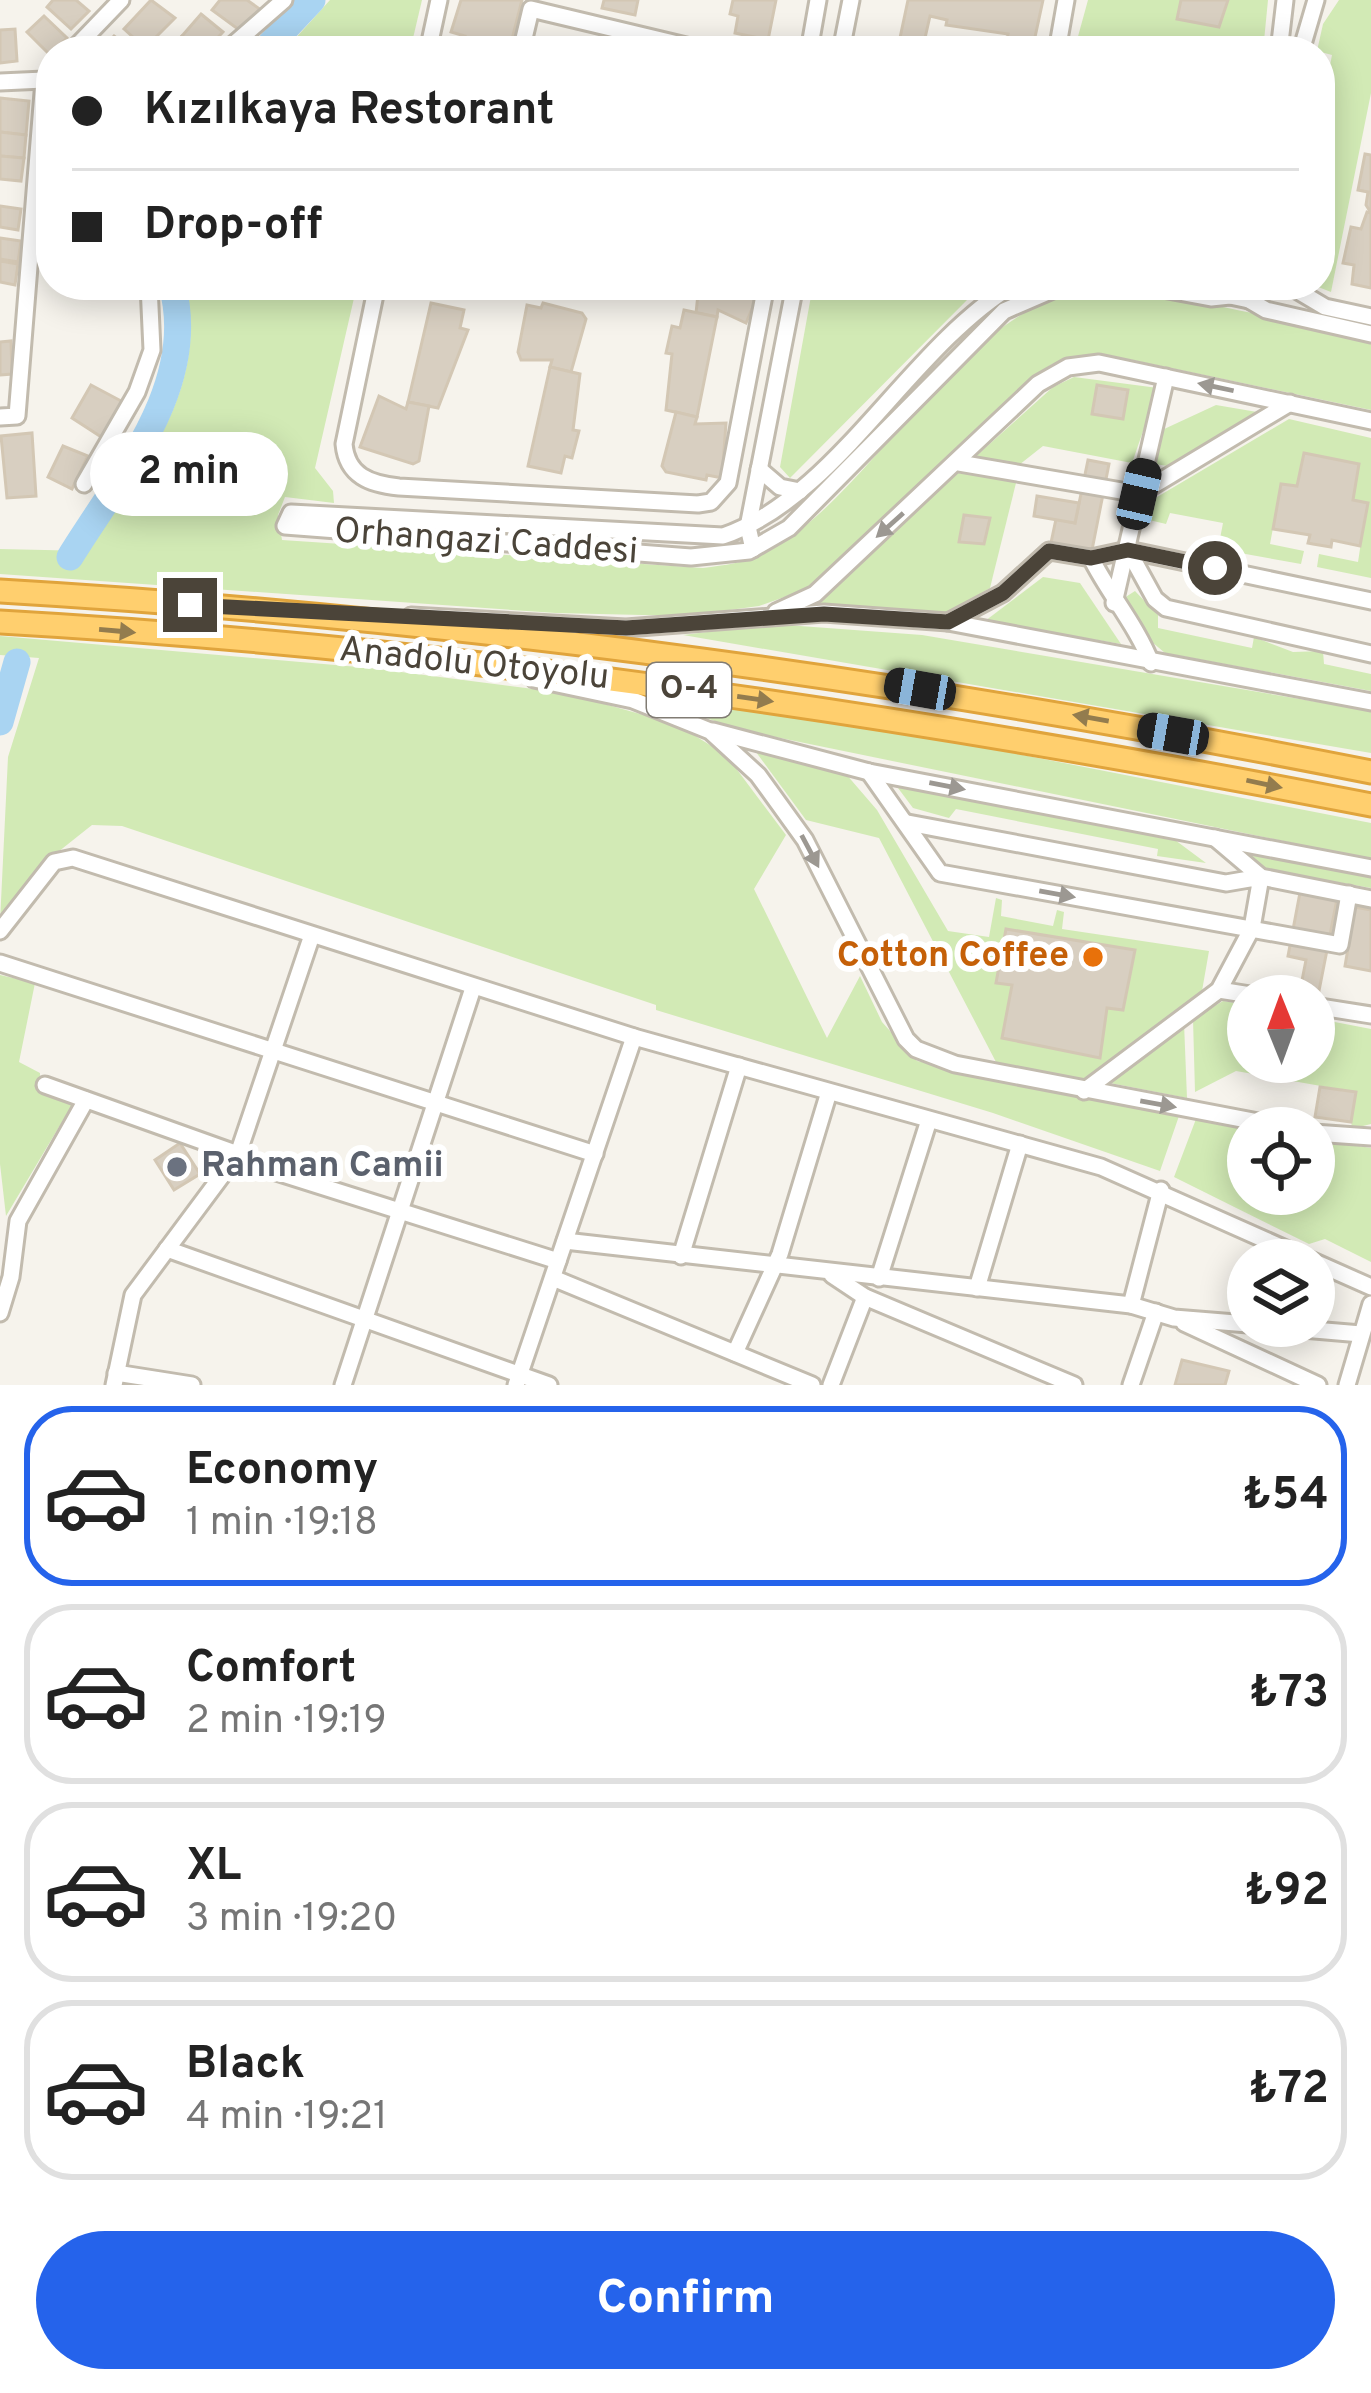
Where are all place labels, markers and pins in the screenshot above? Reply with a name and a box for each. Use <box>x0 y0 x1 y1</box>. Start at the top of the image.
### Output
place label: Cotton Coffee <box>837 934 1069 980</box>
marker: Cotton Coffee <box>1080 944 1106 970</box>
place label: Rahman Camii <box>201 1144 444 1190</box>
marker: Rahman Camii <box>164 1154 190 1180</box>

